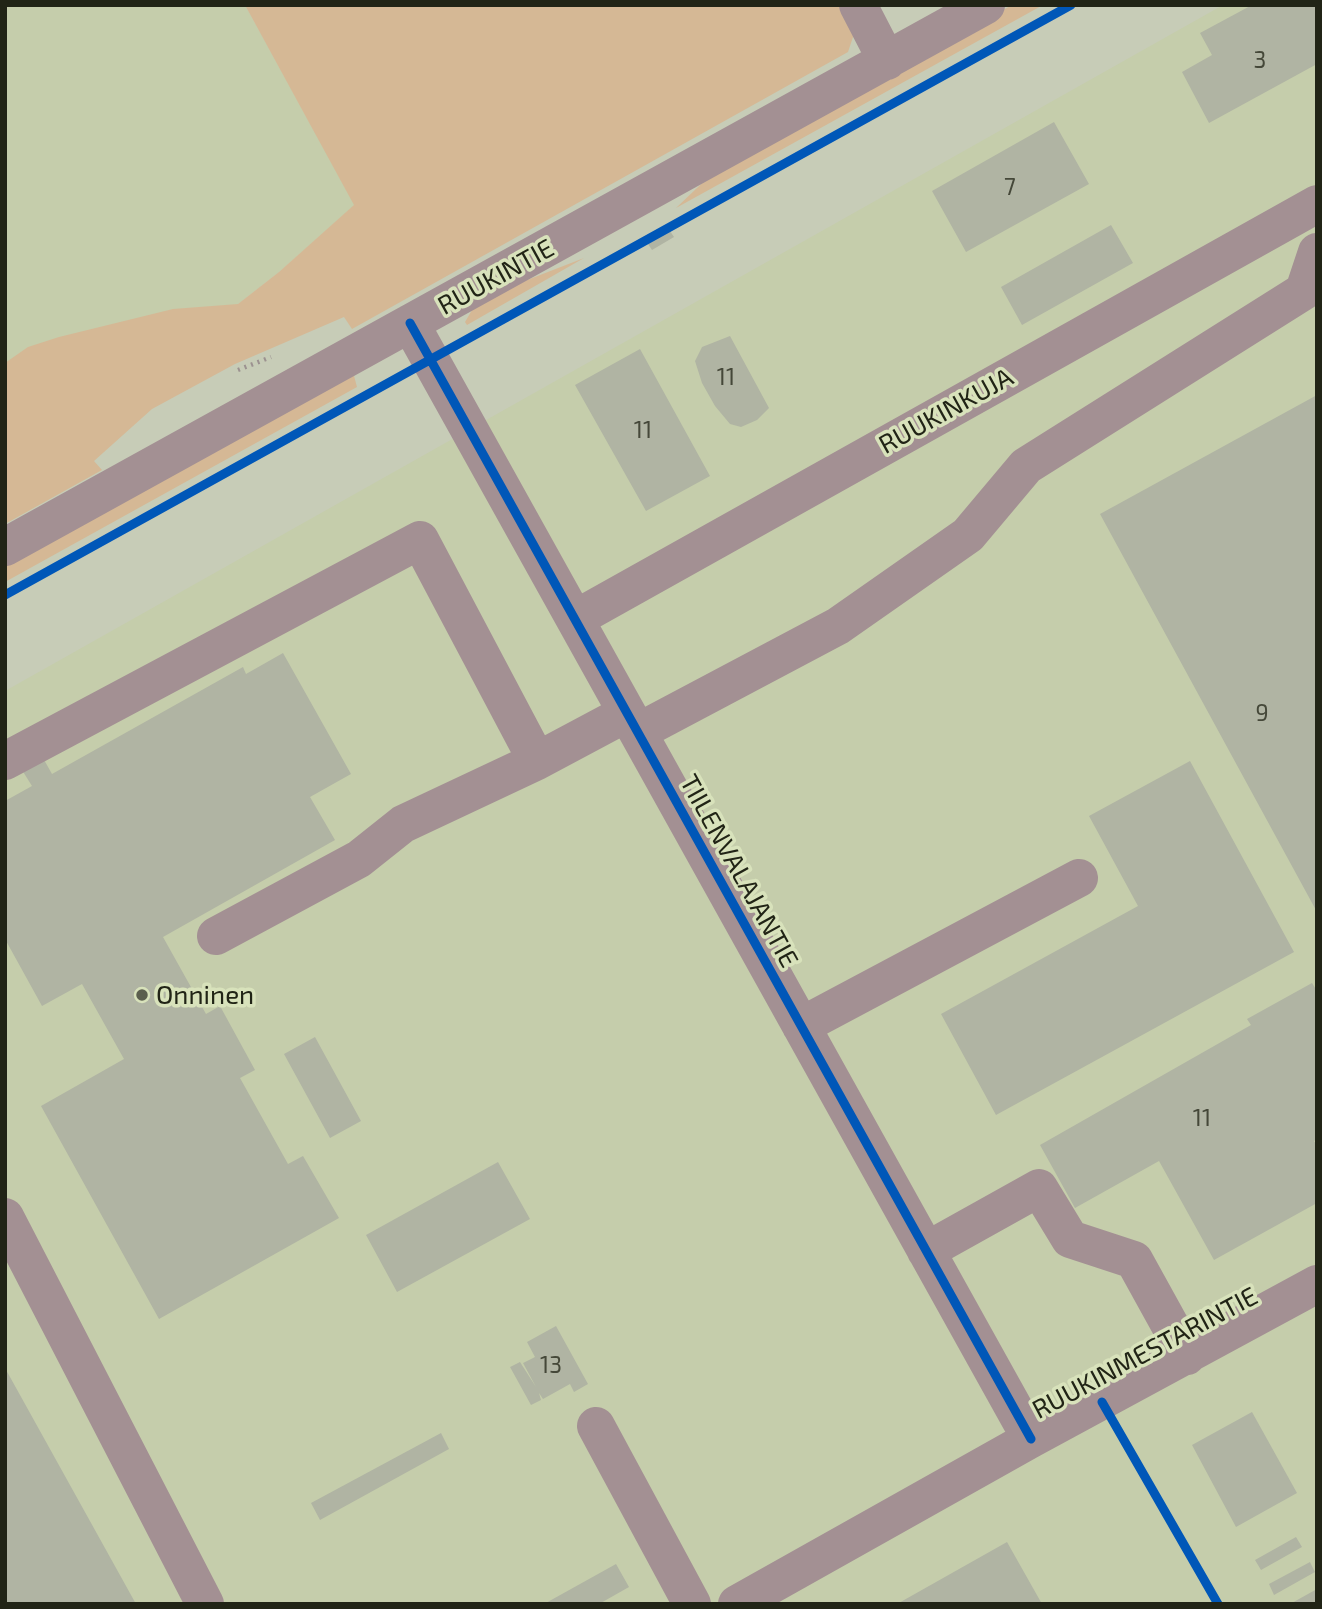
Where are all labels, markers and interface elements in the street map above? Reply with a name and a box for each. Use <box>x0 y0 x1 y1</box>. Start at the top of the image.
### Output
house number: 3 <box>1254 46 1266 74</box>
house number: 7 <box>1004 173 1016 201</box>
street label: RUUKINTIE <box>433 232 559 322</box>
street label: RUUKINKUJA <box>874 361 1018 461</box>
house number: 11 <box>717 363 735 391</box>
house number: 11 <box>634 416 652 444</box>
house number: 9 <box>1255 699 1269 727</box>
street label: TIILENVALAJANTIE <box>673 769 805 973</box>
place label: Onninen <box>156 979 254 1011</box>
marker: Onninen <box>134 987 150 1003</box>
house number: 11 <box>1193 1104 1211 1132</box>
street label: RUUKINMESTARINTIE <box>1027 1280 1263 1426</box>
house number: 13 <box>540 1351 562 1379</box>

